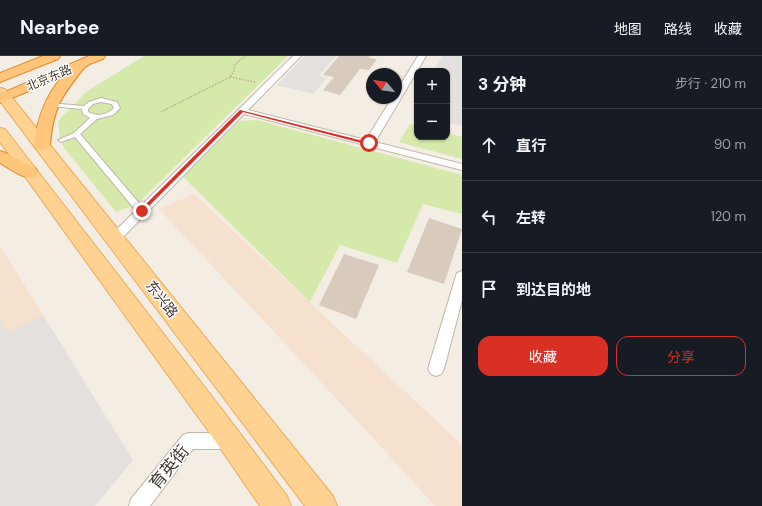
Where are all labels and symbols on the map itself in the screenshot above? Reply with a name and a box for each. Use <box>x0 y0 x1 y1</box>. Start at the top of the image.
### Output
street label: 北京东路 <box>24 61 74 95</box>
north arrow <box>366 68 402 104</box>
route start <box>360 134 378 152</box>
route end <box>133 202 151 220</box>
street label: 东兴路 <box>142 277 182 321</box>
street label: 育英街 <box>144 440 194 494</box>

